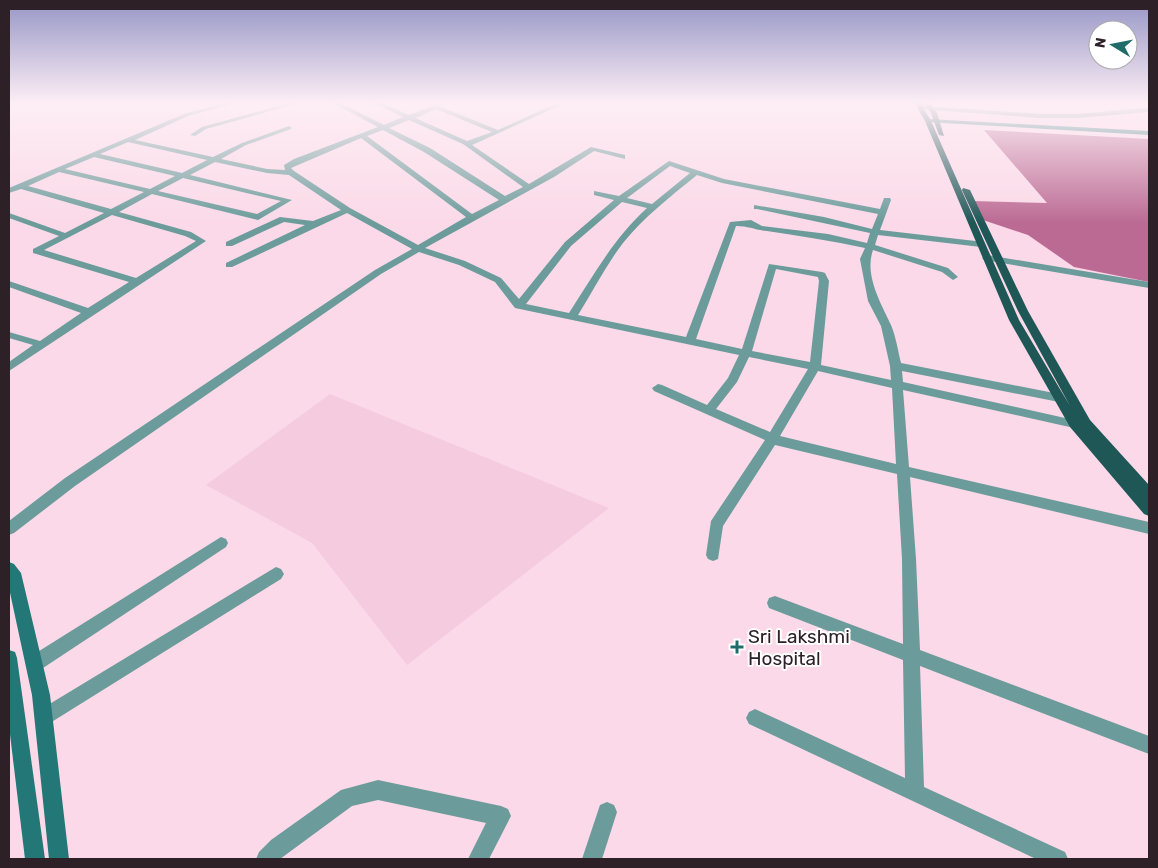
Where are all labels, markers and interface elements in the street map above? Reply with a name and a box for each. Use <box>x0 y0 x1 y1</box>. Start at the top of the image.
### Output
north arrow <box>1088 20 1138 70</box>
text: N <box>1091 36 1110 49</box>
place label: Sri Lakshmi Hospital <box>748 625 850 670</box>
marker: Sri Lakshmi Hospital <box>730 640 744 654</box>

